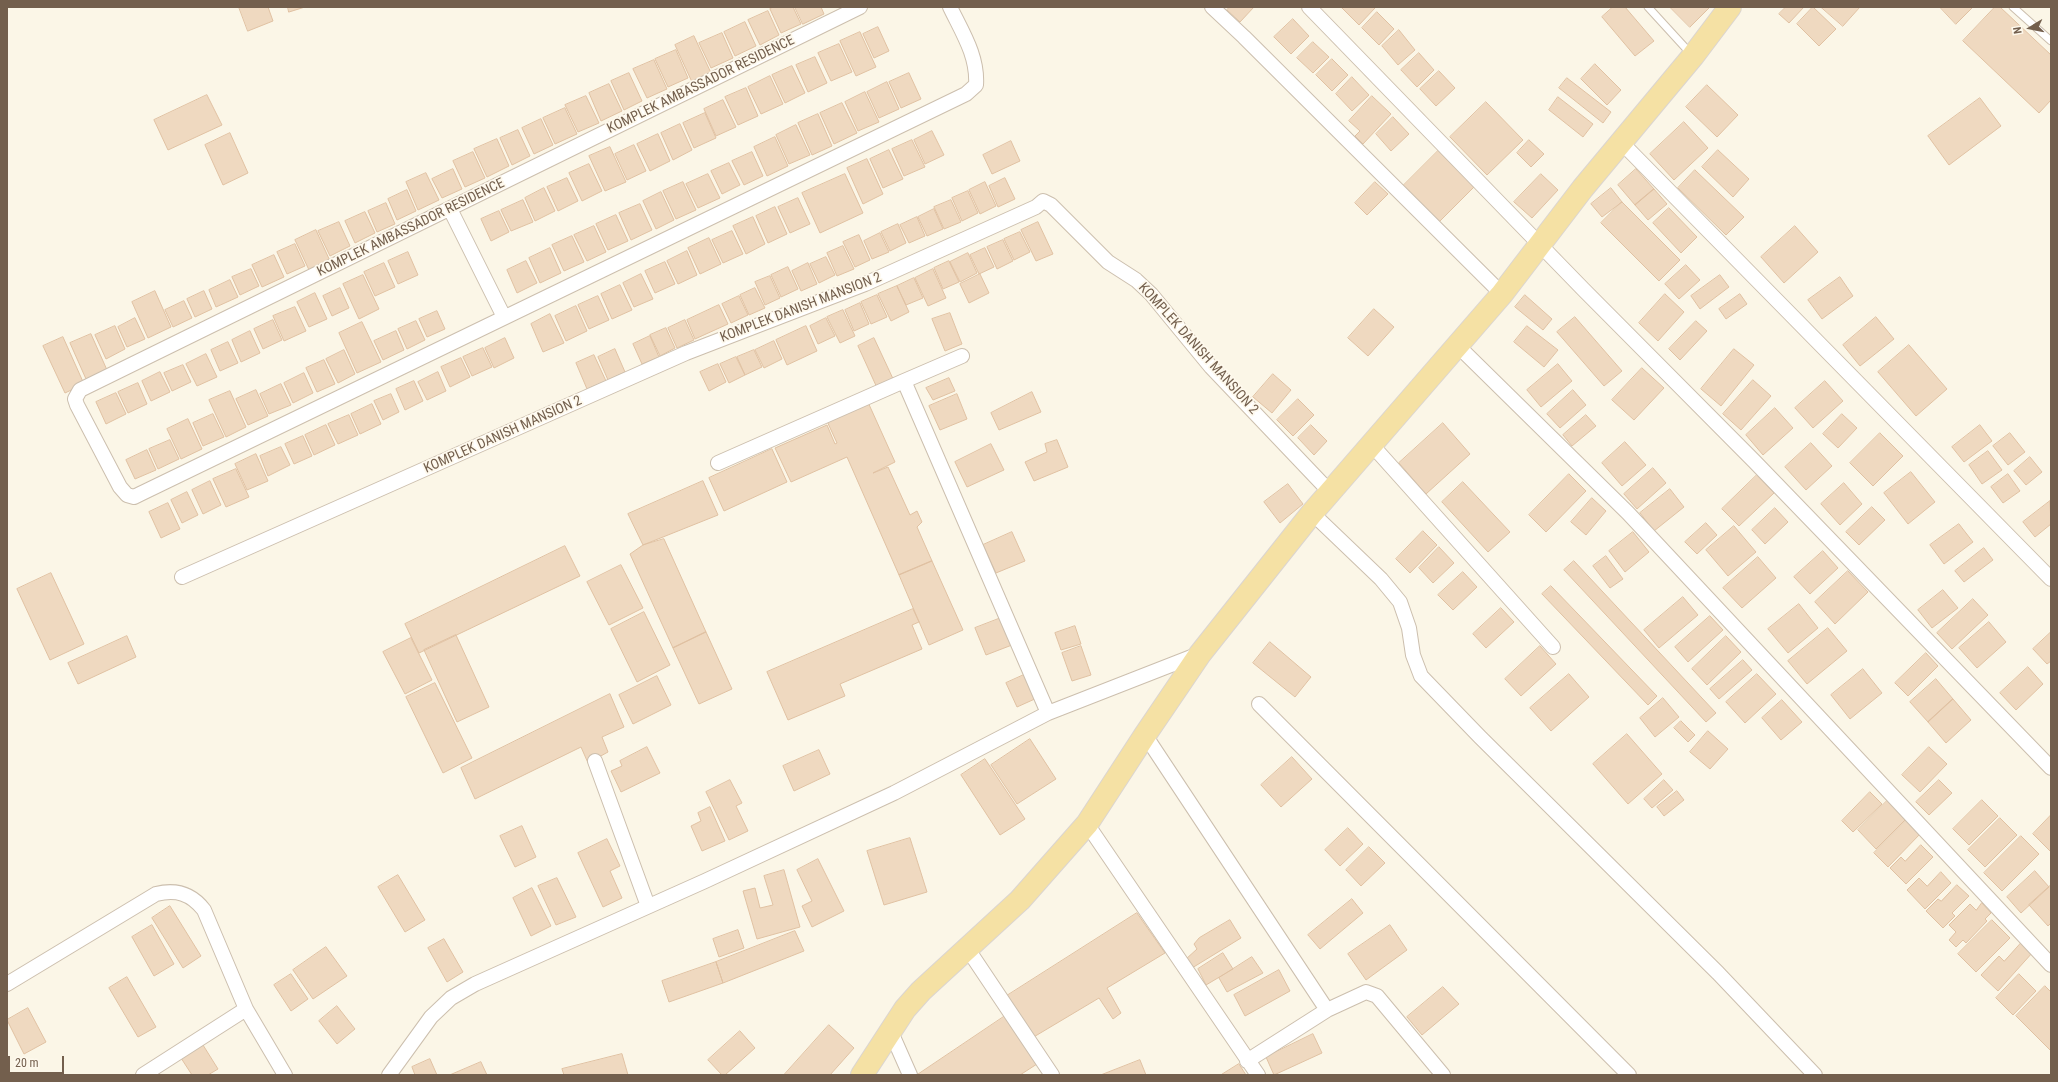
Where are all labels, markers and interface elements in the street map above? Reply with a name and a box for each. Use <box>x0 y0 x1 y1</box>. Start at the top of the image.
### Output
north arrow <box>2010 8 2050 48</box>
text: N <box>2011 26 2025 35</box>
street label: KOMPLEK AMBASSADOR RESIDENCE <box>605 32 797 138</box>
street label: KOMPLEK AMBASSADOR RESIDENCE <box>315 175 507 281</box>
street label: KOMPLEK DANISH MANSION 2 <box>718 269 884 347</box>
street label: KOMPLEK DANISH MANSION 2 <box>1134 280 1262 418</box>
street label: KOMPLEK DANISH MANSION 2 <box>421 392 585 478</box>
scale bar <box>10 1048 66 1074</box>
text: 20 m <box>15 1056 39 1070</box>

